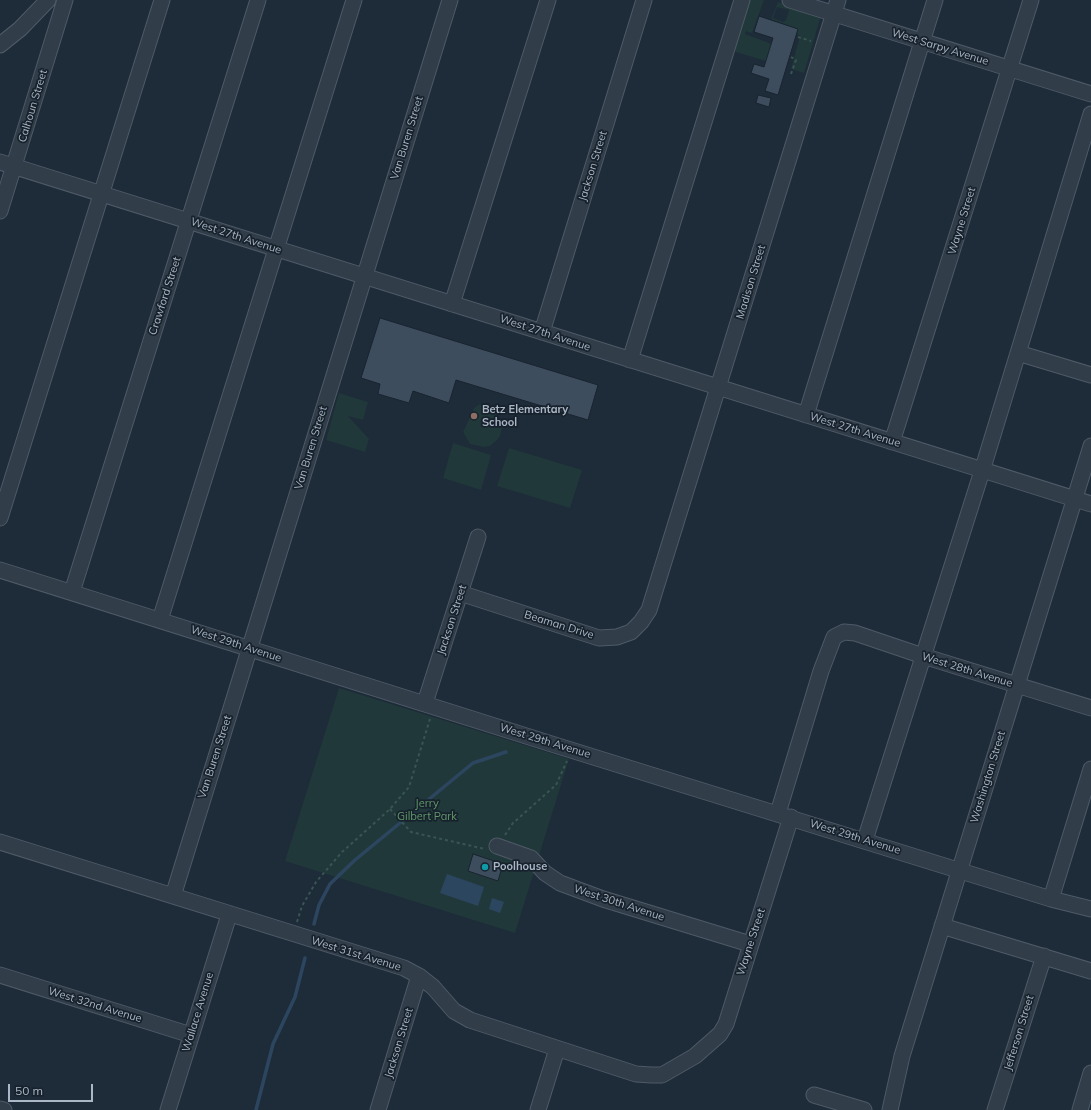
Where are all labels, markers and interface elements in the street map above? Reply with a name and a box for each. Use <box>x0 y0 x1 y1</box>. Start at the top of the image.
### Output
street label: West Sarpy Avenue <box>890 26 990 68</box>
street label: Calhoun Street <box>16 68 50 144</box>
street label: Van Buren Street <box>388 95 426 181</box>
street label: Jackson Street <box>576 129 610 203</box>
street label: Wayne Street <box>945 186 979 256</box>
street label: West 27th Avenue <box>189 215 283 257</box>
street label: Madison Street <box>733 243 769 321</box>
street label: Crawford Street <box>146 255 184 337</box>
street label: West 27th Avenue <box>498 312 592 354</box>
place label: Betz Elementary School <box>482 403 568 429</box>
street label: Van Buren Street <box>292 405 330 491</box>
street label: West 27th Avenue <box>808 410 902 450</box>
marker: Betz Elementary School <box>469 411 479 421</box>
street label: Jackson Street <box>434 583 470 657</box>
street label: Beaman Drive <box>523 608 595 642</box>
street label: West 29th Avenue <box>189 623 283 665</box>
street label: West 28th Avenue <box>920 650 1014 690</box>
street label: Van Buren Street <box>195 714 235 800</box>
street label: West 29th Avenue <box>498 721 592 761</box>
street label: Washington Street <box>968 729 1008 825</box>
park label: Jerry Gilbert Park <box>397 797 457 823</box>
street label: West 29th Avenue <box>808 817 902 857</box>
place label: Poolhouse <box>493 860 547 874</box>
marker: Poolhouse <box>480 862 490 872</box>
street label: West 30th Avenue <box>572 882 666 924</box>
street label: Wayne Street <box>734 907 768 977</box>
street label: West 31st Avenue <box>309 934 403 974</box>
street label: Wallace Avenue <box>180 971 216 1053</box>
street label: West 32nd Avenue <box>47 984 143 1026</box>
street label: Jefferson Street <box>1001 994 1037 1072</box>
street label: Jackson Street <box>382 1006 416 1080</box>
scale bar <box>10 1076 95 1102</box>
text: 50 m <box>15 1083 43 1098</box>

